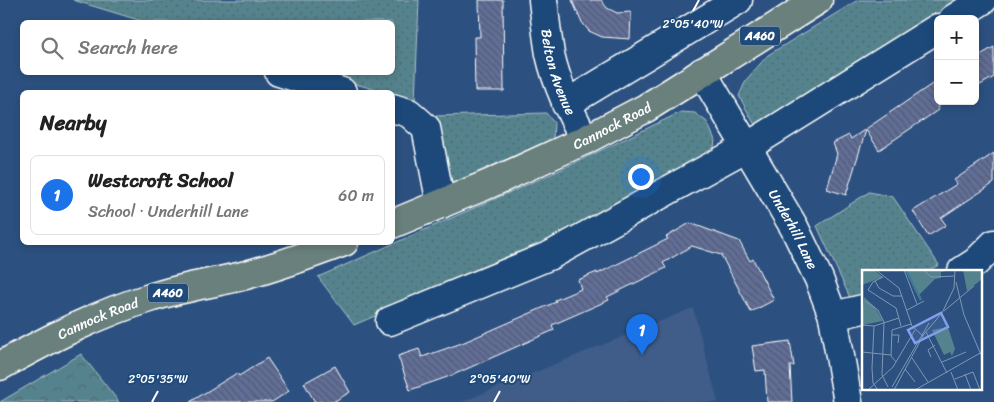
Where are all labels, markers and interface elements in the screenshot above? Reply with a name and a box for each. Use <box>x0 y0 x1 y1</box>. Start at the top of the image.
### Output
text: 2°05'40"W <box>663 13 724 35</box>
map controls <box>934 15 979 105</box>
button: + <box>934 15 979 60</box>
search box <box>20 20 395 75</box>
road number: A460 <box>740 27 780 46</box>
street label: Belton Avenue <box>533 28 583 120</box>
text: Search here <box>78 31 178 64</box>
icon: search <box>38 34 66 62</box>
button: − <box>934 60 979 105</box>
street label: Cannock Road <box>569 95 658 157</box>
text: Nearby <box>40 104 106 142</box>
text: Westcroft School <box>88 164 233 197</box>
your location <box>628 164 654 190</box>
text: 1 <box>54 181 60 210</box>
text: 60 m <box>338 181 374 210</box>
street label: Underhill Lane <box>761 184 825 274</box>
text: School · Underhill Lane <box>88 197 249 226</box>
inset map <box>862 270 982 390</box>
road number: A460 <box>148 284 188 302</box>
street label: Cannock Road <box>53 290 143 347</box>
pin: 1 <box>626 314 658 355</box>
text: 2°05'35"W <box>128 368 189 390</box>
text: 2°05'40"W <box>470 368 531 390</box>

